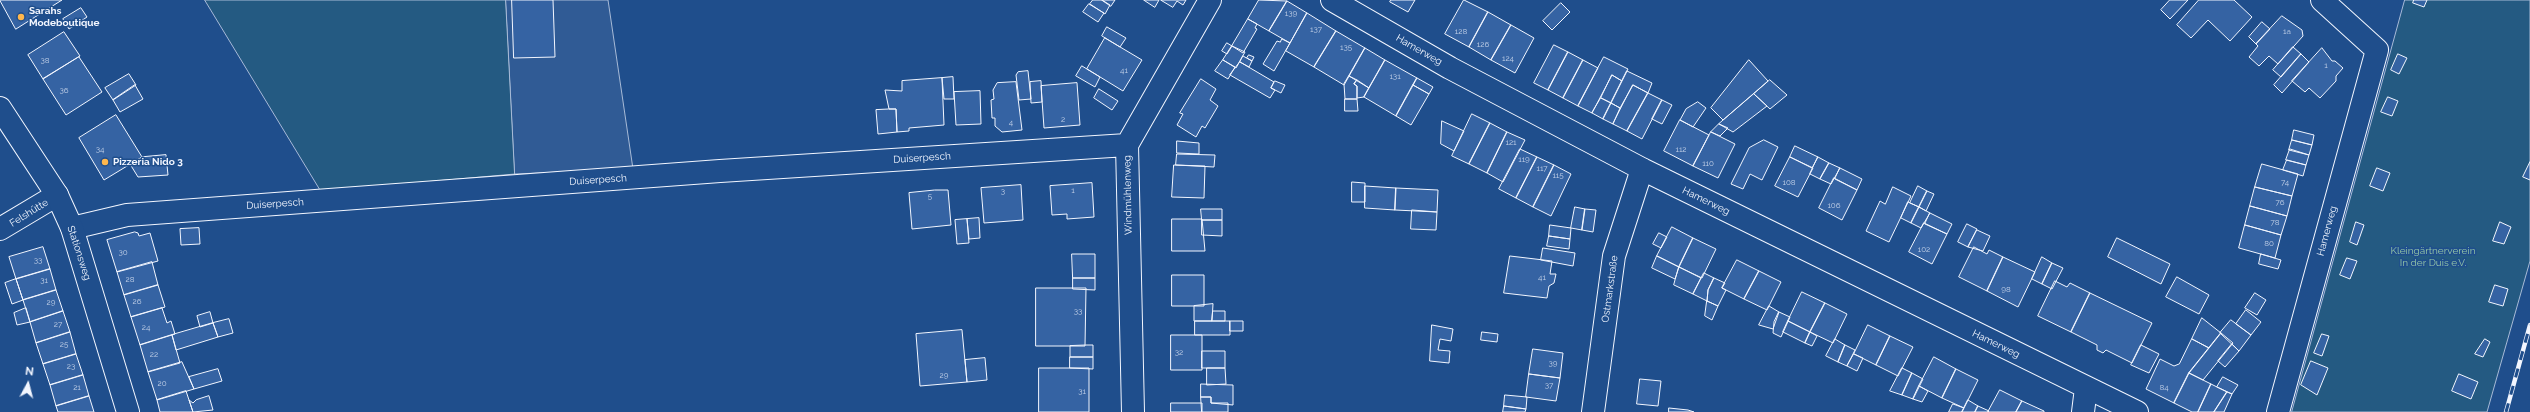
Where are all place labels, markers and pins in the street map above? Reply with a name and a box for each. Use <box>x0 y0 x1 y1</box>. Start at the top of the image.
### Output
place label: Sarahs Modeboutique <box>29 5 100 28</box>
marker: Sarahs Modeboutique <box>16 12 26 22</box>
place label: Pizzeria Nido 3 <box>113 156 183 168</box>
marker: Pizzeria Nido 3 <box>100 157 110 167</box>

